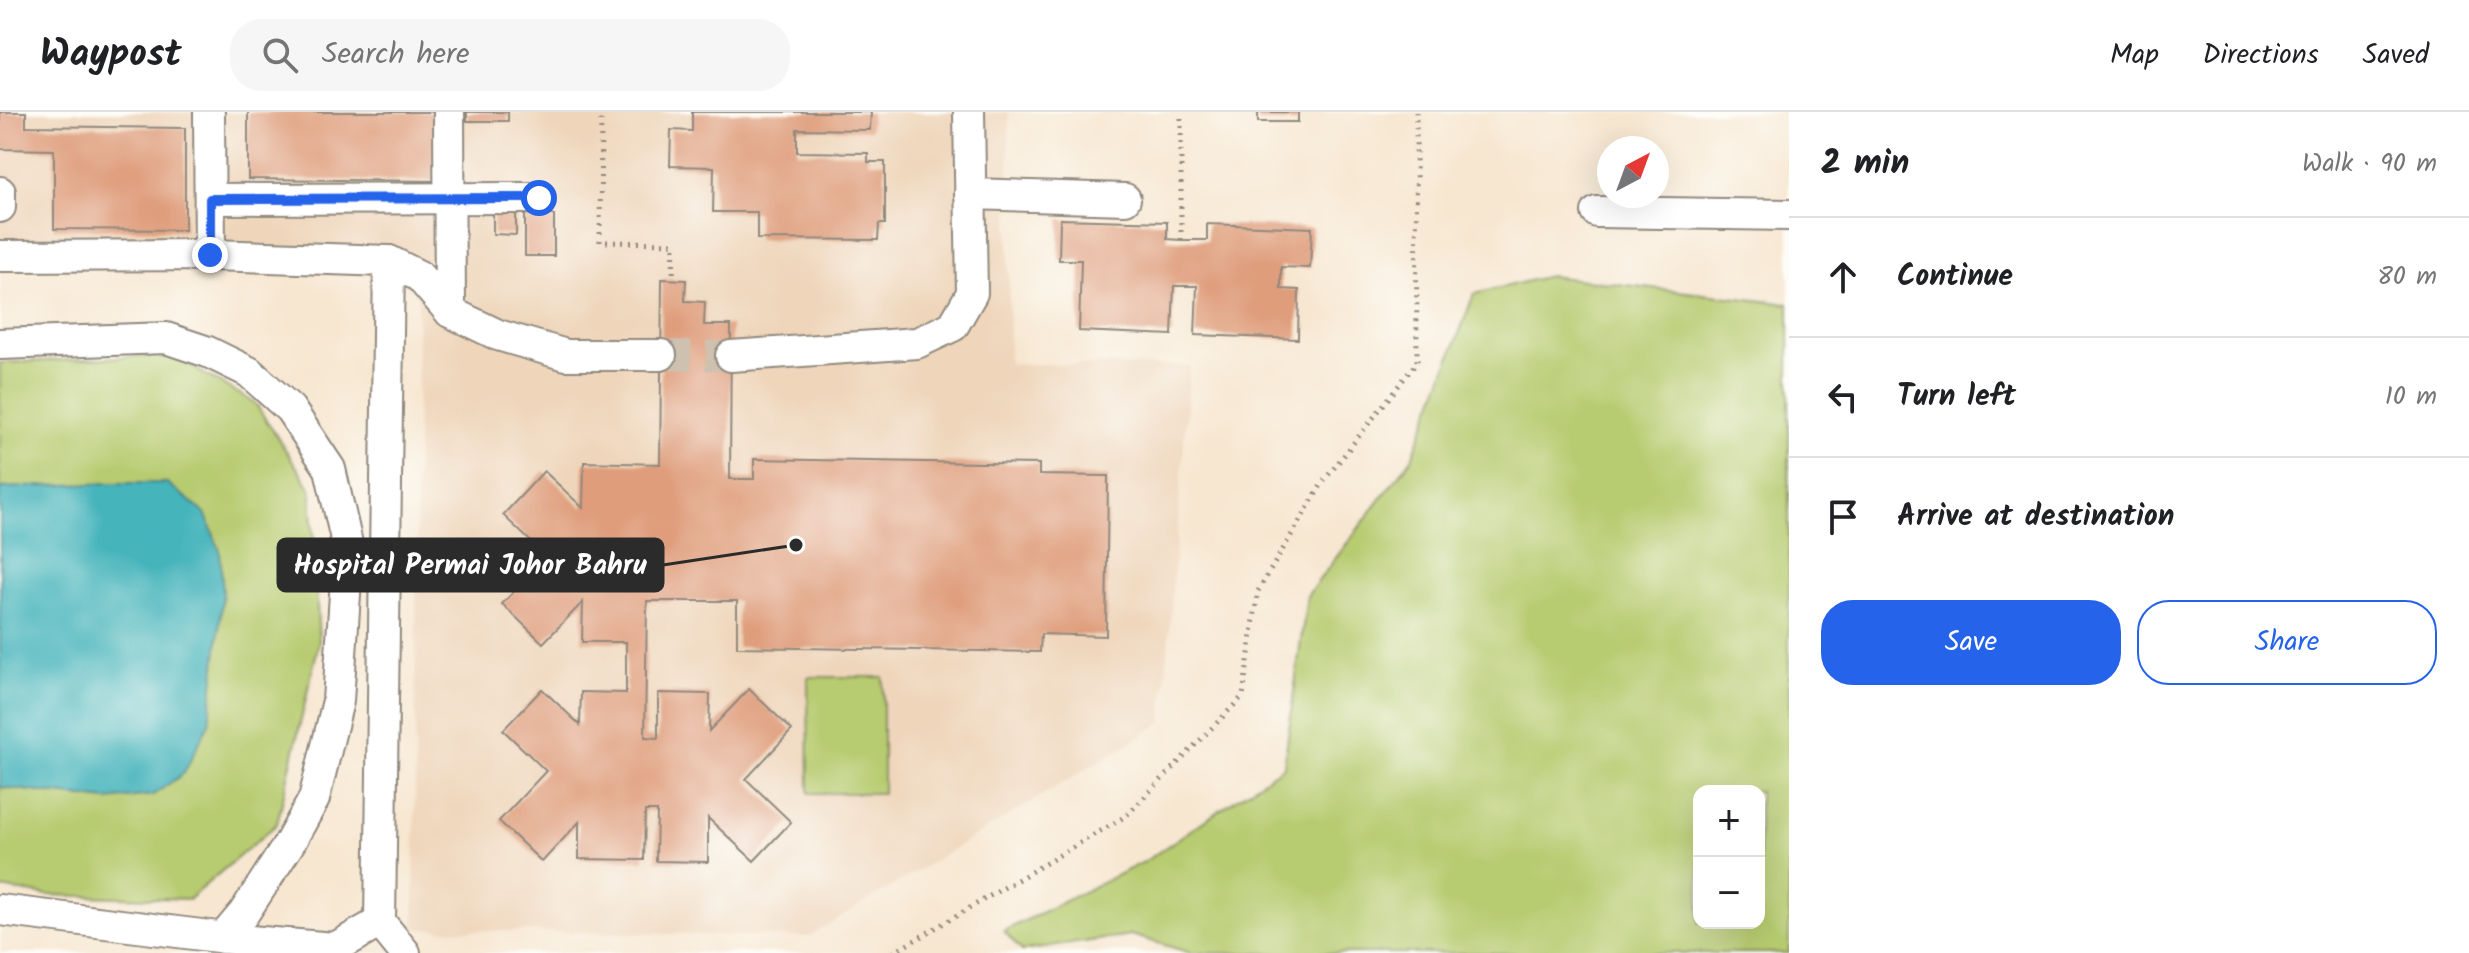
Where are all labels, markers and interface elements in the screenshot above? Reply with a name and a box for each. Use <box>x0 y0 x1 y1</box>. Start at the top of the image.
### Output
search box <box>230 19 790 91</box>
text: Waypost <box>40 25 182 85</box>
text: Search here <box>322 31 470 79</box>
icon: search <box>258 33 302 77</box>
text: Map <box>2110 33 2159 78</box>
text: Directions <box>2203 33 2319 78</box>
text: Saved <box>2363 33 2429 78</box>
north arrow <box>1597 136 1669 208</box>
text: 2 min <box>1821 137 1909 191</box>
text: Walk · 90 m <box>2302 143 2437 185</box>
route start <box>521 180 557 216</box>
route end <box>192 237 228 273</box>
text: Continue <box>1897 253 2013 301</box>
icon: ahead <box>1821 255 1865 299</box>
text: 80 m <box>2377 256 2437 298</box>
text: Turn left <box>1897 373 2016 421</box>
icon: left <box>1821 375 1865 419</box>
text: 10 m <box>2385 376 2437 418</box>
text: Arrive at destination <box>1897 493 2174 541</box>
icon: arrive <box>1821 495 1865 539</box>
callout: Hospital Permai Johor Bahru <box>278 539 663 591</box>
text: Hospital Permai Johor Bahru <box>293 544 647 589</box>
button: Save <box>1821 600 2121 685</box>
button: Share <box>2137 600 2437 685</box>
map controls <box>1693 785 1765 929</box>
button: + <box>1693 785 1765 857</box>
button: − <box>1693 857 1765 929</box>

